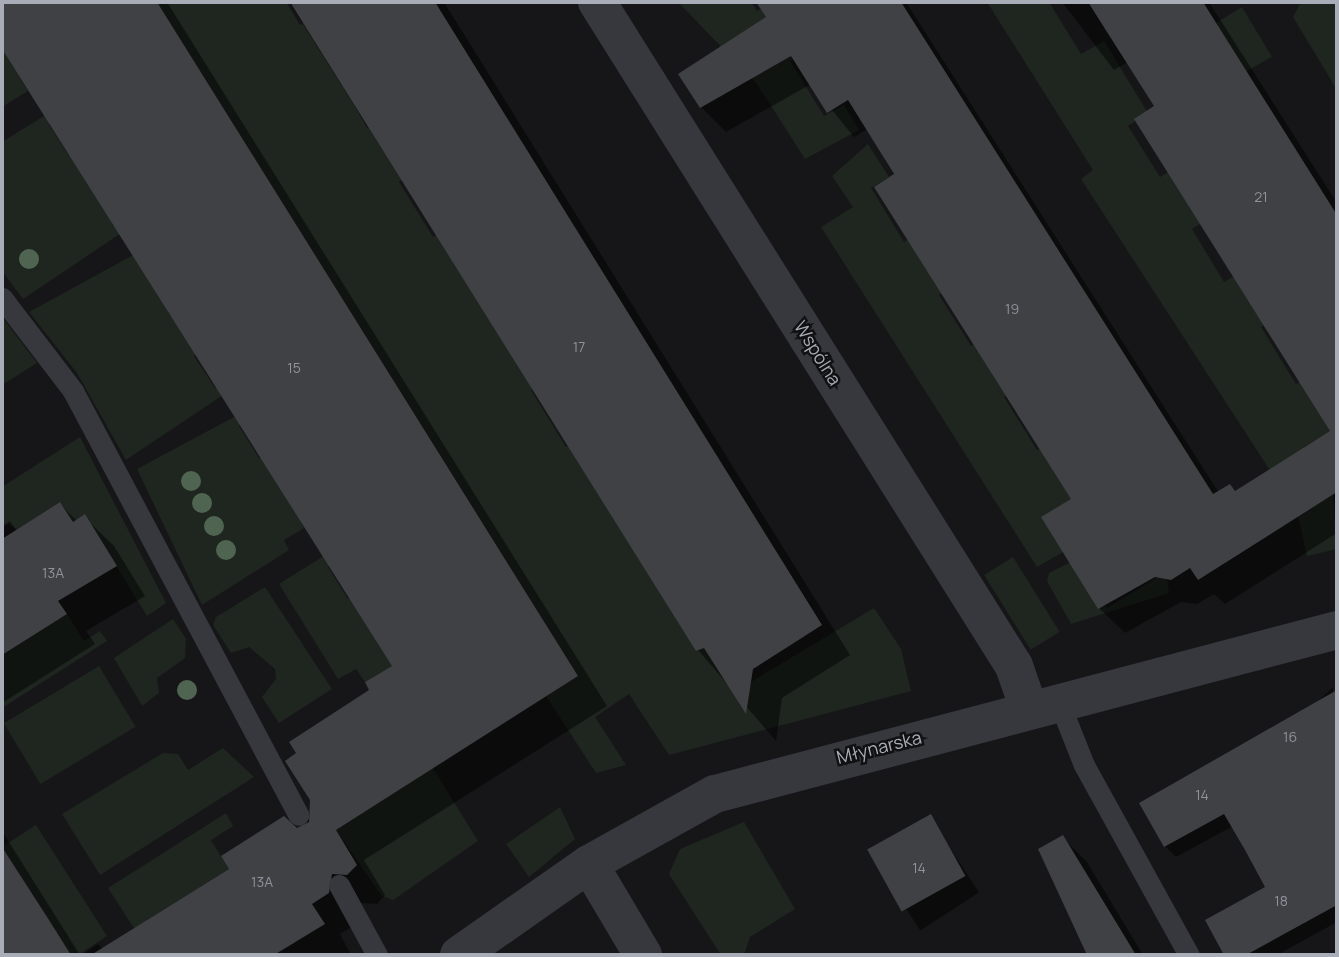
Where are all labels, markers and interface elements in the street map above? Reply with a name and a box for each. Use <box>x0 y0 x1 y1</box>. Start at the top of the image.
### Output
house number: 21 <box>1254 189 1268 205</box>
house number: 19 <box>1005 301 1019 317</box>
street label: Wspólna <box>790 317 846 389</box>
house number: 17 <box>573 339 585 355</box>
house number: 15 <box>287 360 301 376</box>
house number: 13A <box>42 565 64 581</box>
street label: Młynarska <box>834 726 924 768</box>
house number: 16 <box>1283 729 1297 745</box>
house number: 14 <box>1195 787 1209 803</box>
house number: 14 <box>912 860 926 876</box>
house number: 13A <box>251 874 273 890</box>
house number: 18 <box>1274 893 1288 909</box>

